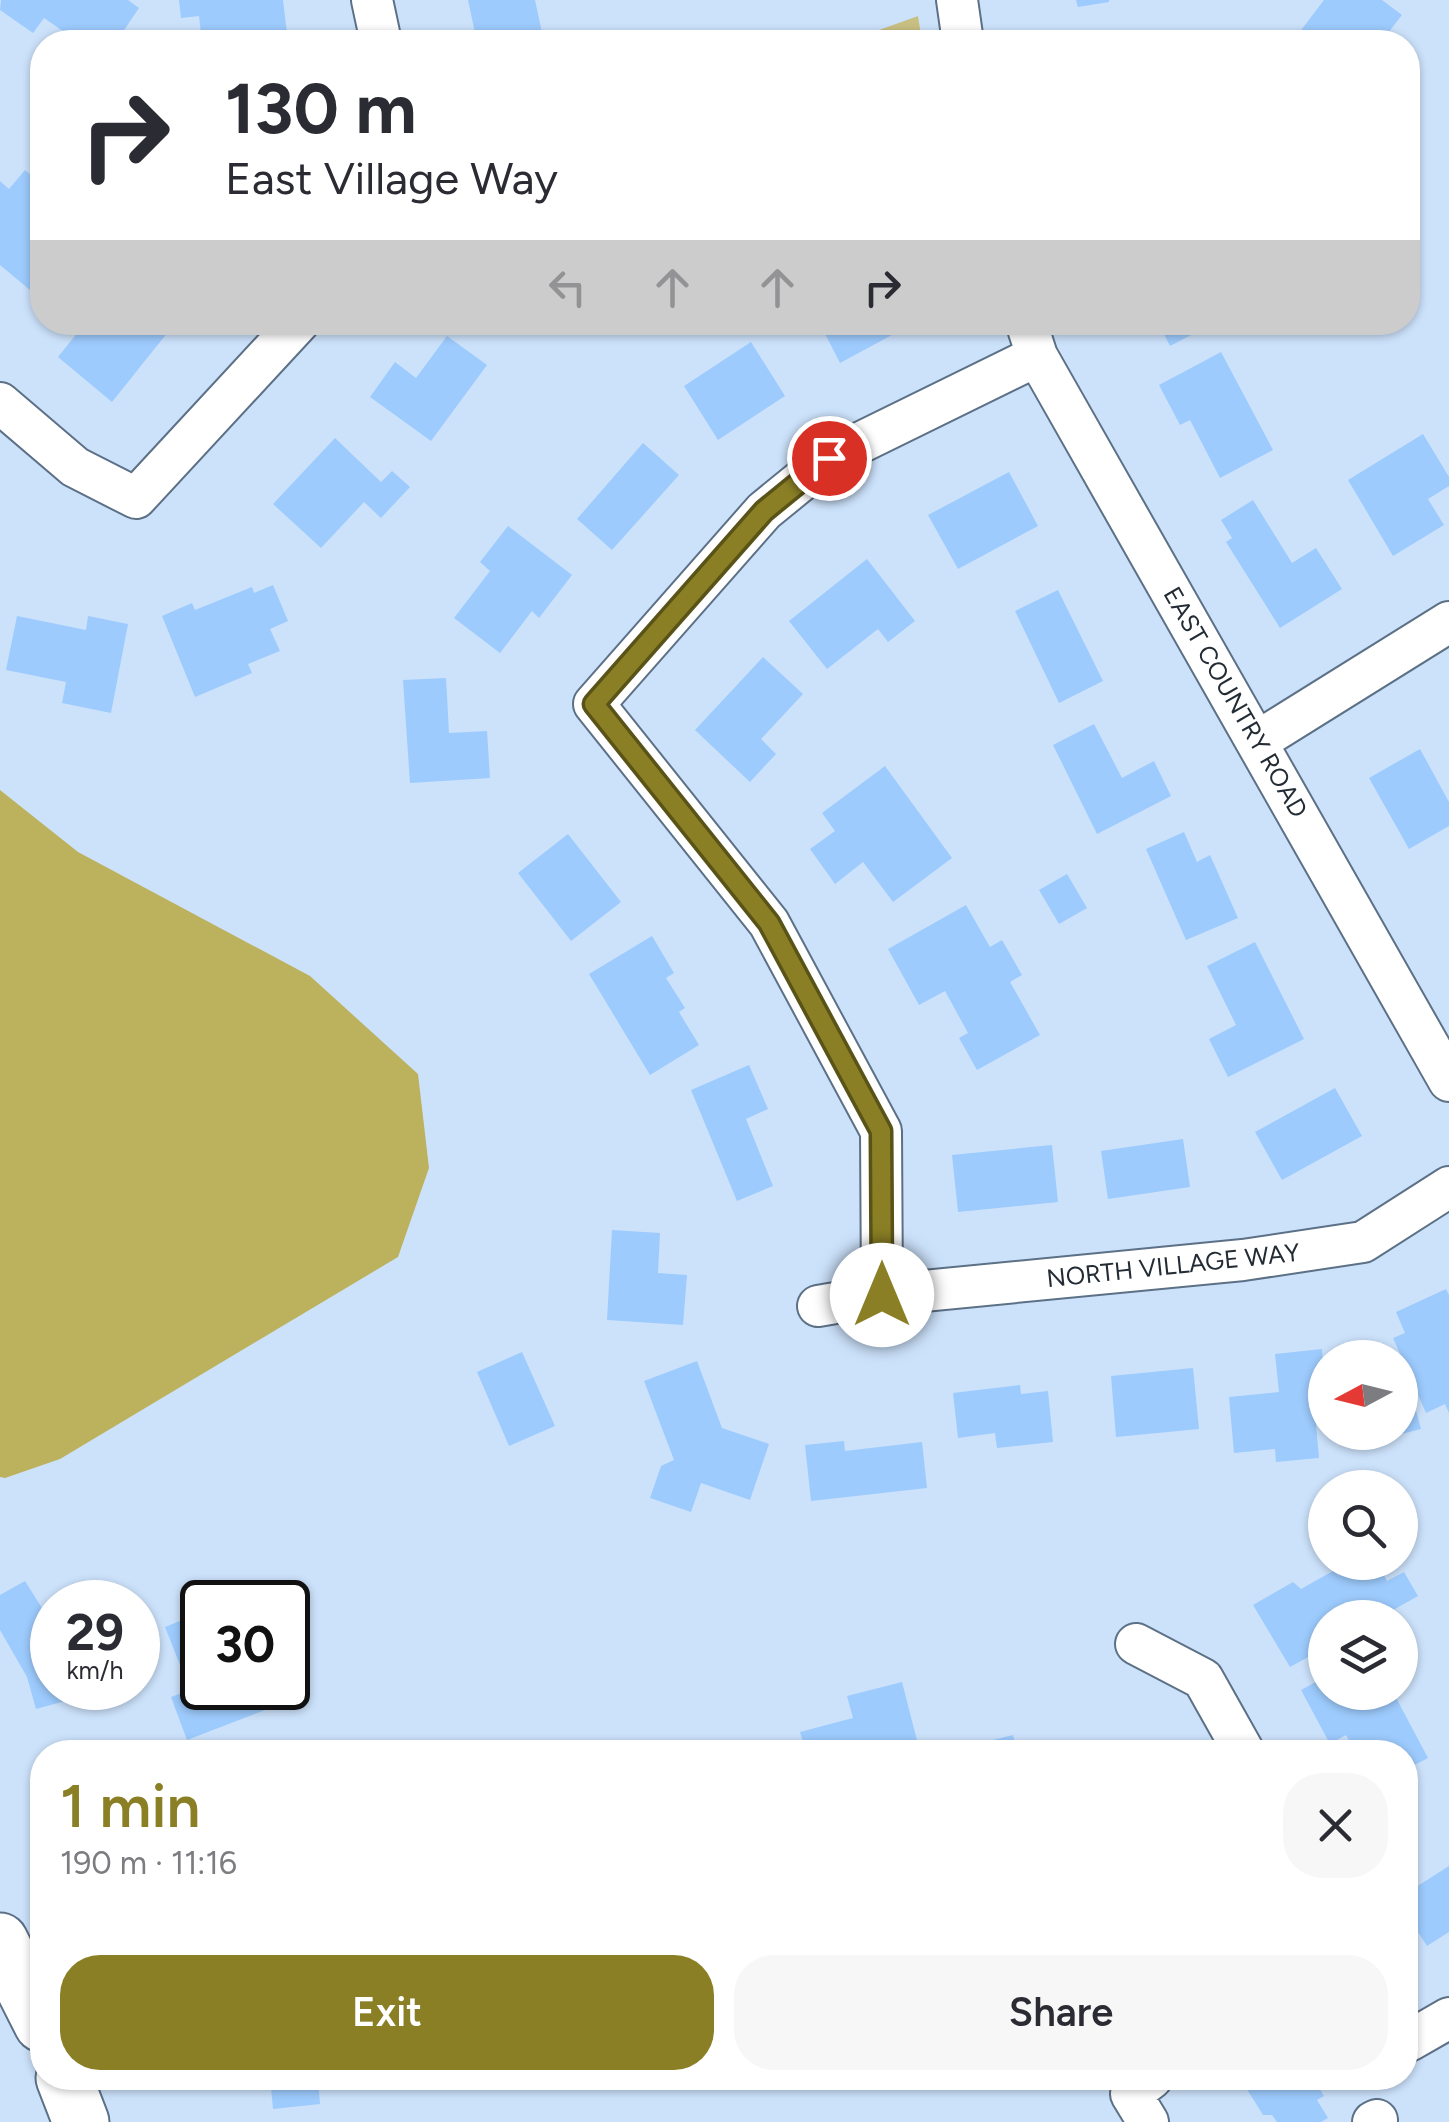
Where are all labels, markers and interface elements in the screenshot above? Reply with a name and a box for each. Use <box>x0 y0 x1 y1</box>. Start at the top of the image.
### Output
text: 130 m <box>225 66 417 151</box>
icon: right <box>60 70 190 200</box>
text: East Village Way <box>225 151 558 205</box>
icon: left <box>540 260 595 315</box>
icon: ahead <box>645 260 700 315</box>
icon: ahead <box>750 260 805 315</box>
icon: right <box>855 260 910 315</box>
pin <box>787 416 872 501</box>
icon: arrive <box>802 431 857 486</box>
street label: EAST COUNTRY ROAD <box>1158 581 1314 823</box>
street label: NORTH VILLAGE WAY <box>1045 1237 1301 1293</box>
position arrow <box>830 1243 934 1347</box>
north arrow <box>1308 1340 1418 1450</box>
map controls <box>1308 1340 1418 1710</box>
button: search <box>1308 1470 1418 1580</box>
speed limit sign: 30 <box>180 1580 310 1710</box>
button: layers <box>1308 1600 1418 1710</box>
text: 29 <box>66 1602 124 1663</box>
text: km/h <box>66 1655 124 1685</box>
text: 1 min <box>60 1770 200 1842</box>
button: close <box>1283 1773 1388 1878</box>
text: 190 m · 11:16 <box>60 1844 237 1882</box>
button: Exit <box>60 1955 714 2070</box>
button: Share <box>734 1955 1388 2070</box>

